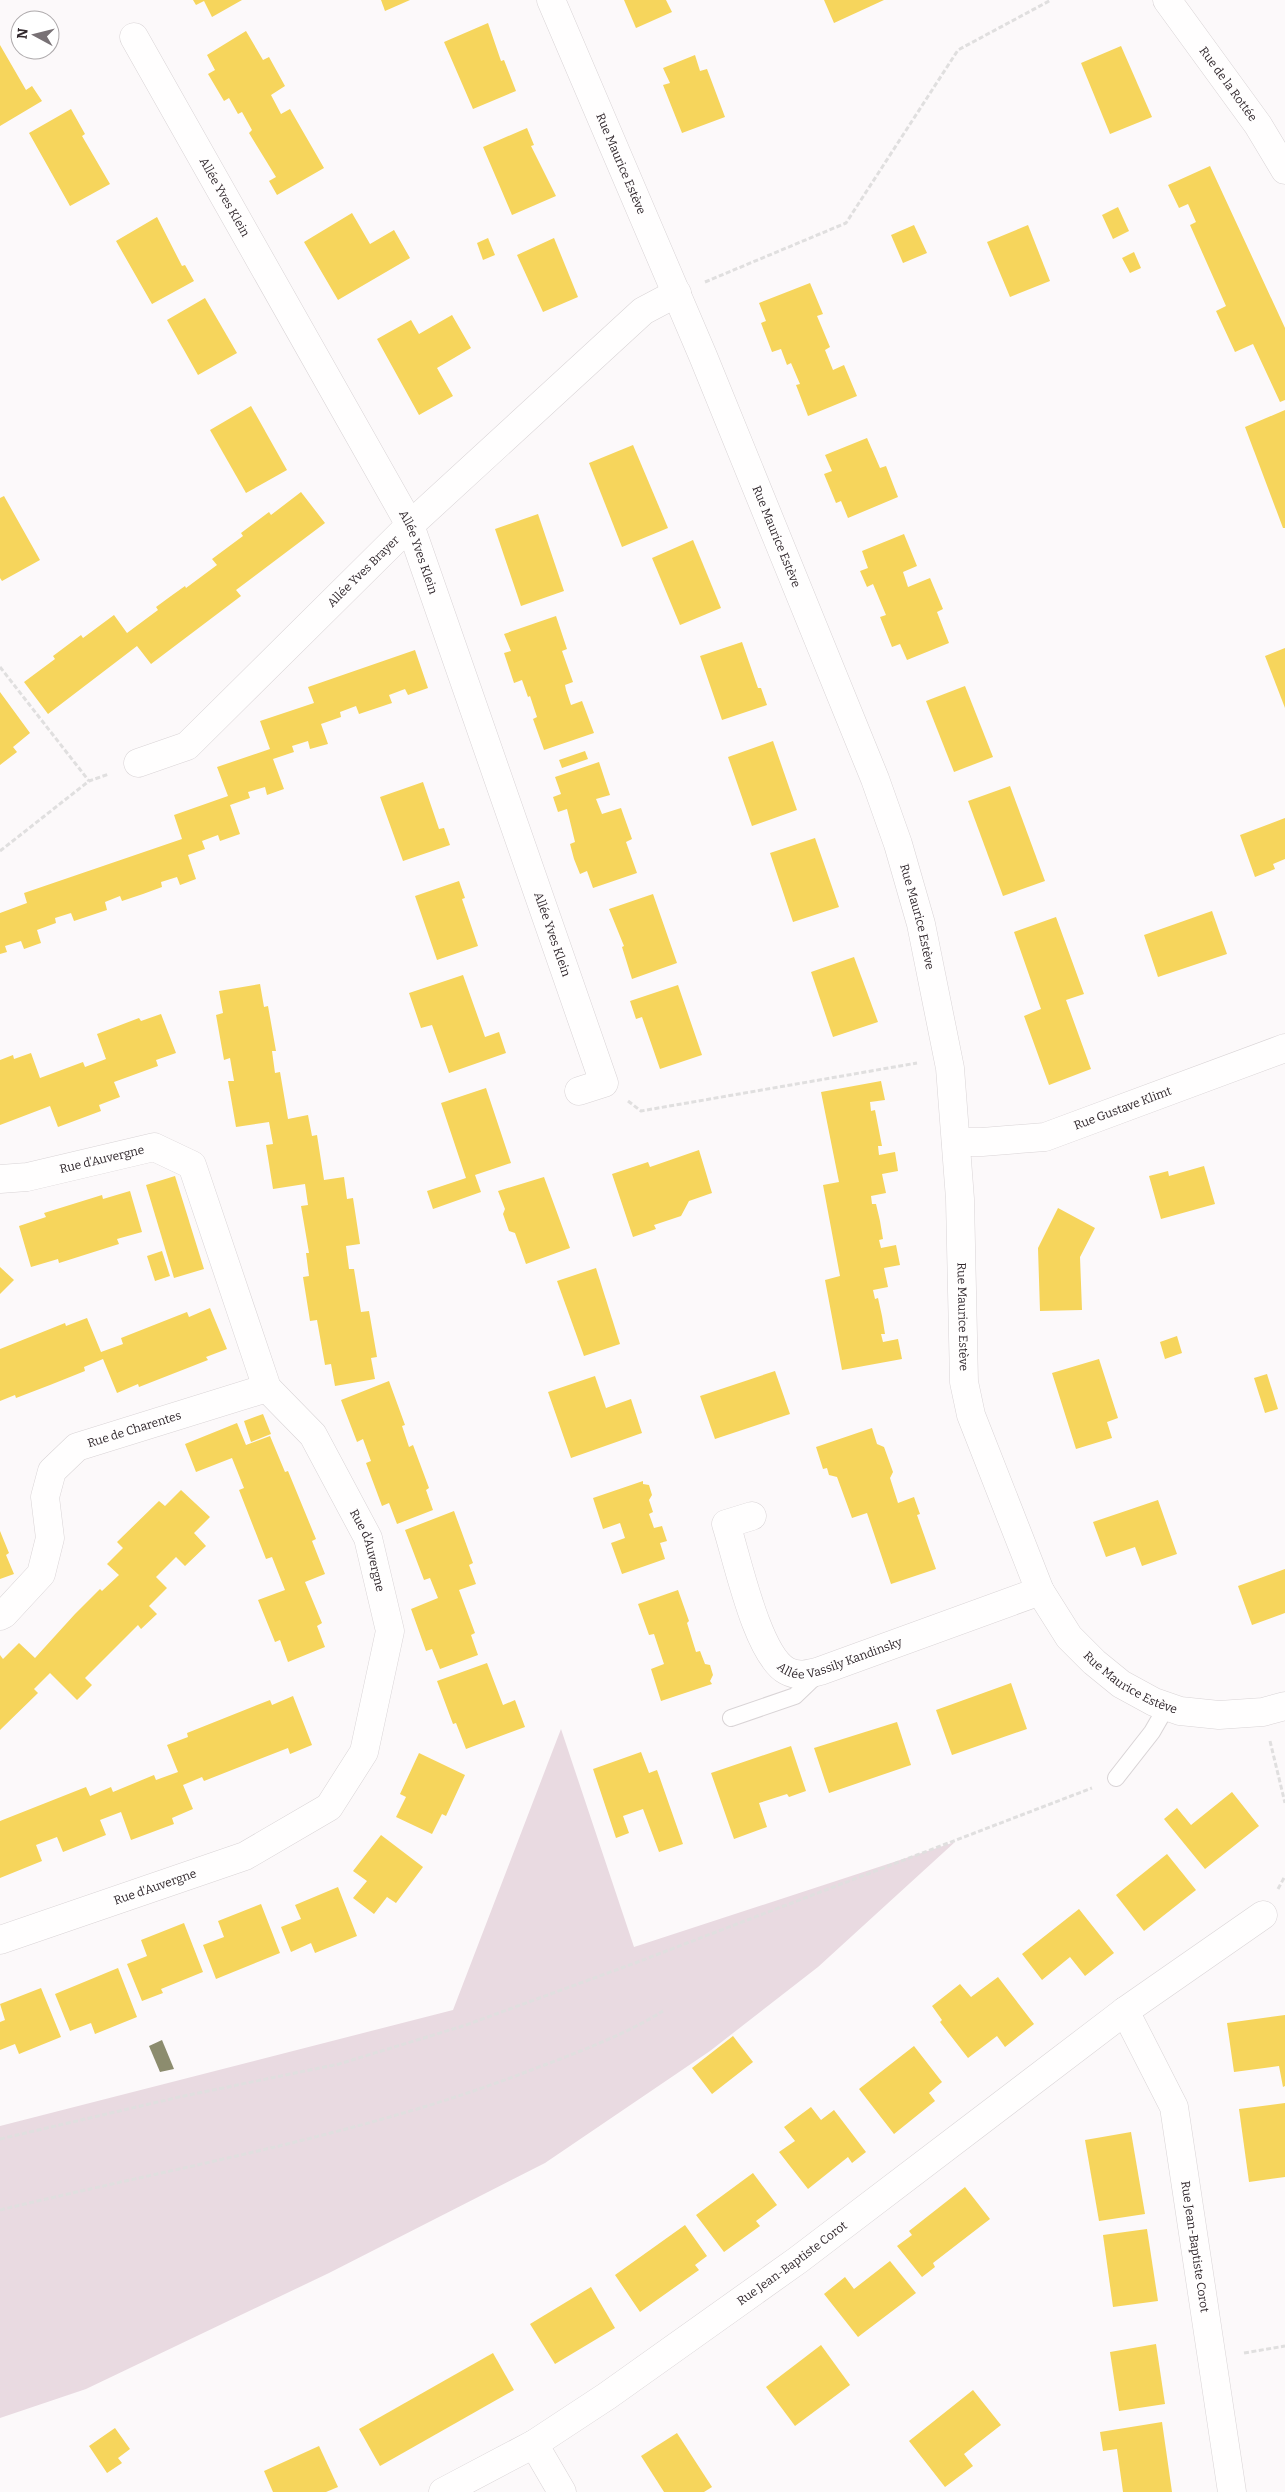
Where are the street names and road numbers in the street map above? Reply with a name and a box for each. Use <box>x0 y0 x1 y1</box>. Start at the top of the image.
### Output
street label: Rue de la Rottée <box>1196 44 1260 124</box>
street label: Rue Maurice Estève <box>593 111 649 216</box>
street label: Allée Yves Klein <box>197 155 253 239</box>
street label: Rue Maurice Estève <box>749 484 803 589</box>
street label: Allée Yves Klein <box>396 508 441 596</box>
street label: Allée Yves Brayer <box>324 532 403 610</box>
street label: Rue Maurice Estève <box>897 862 937 971</box>
street label: Allée Yves Klein <box>531 890 574 979</box>
street label: Rue Gustave Klimt <box>1072 1084 1174 1133</box>
street label: Rue d'Auvergne <box>58 1143 146 1176</box>
street label: Rue Maurice Estève <box>954 1262 971 1371</box>
street label: Rue de Charentes <box>86 1408 183 1450</box>
street label: Rue d'Auvergne <box>347 1507 387 1593</box>
street label: Allée Vassily Kandinsky <box>774 1634 905 1681</box>
street label: Rue Maurice Estève <box>1081 1649 1179 1717</box>
street label: Rue d'Auvergne <box>112 1866 198 1908</box>
street label: Rue Jean-Baptiste Corot <box>1178 2180 1212 2314</box>
street label: Rue Jean-Baptiste Corot <box>734 2218 850 2308</box>

